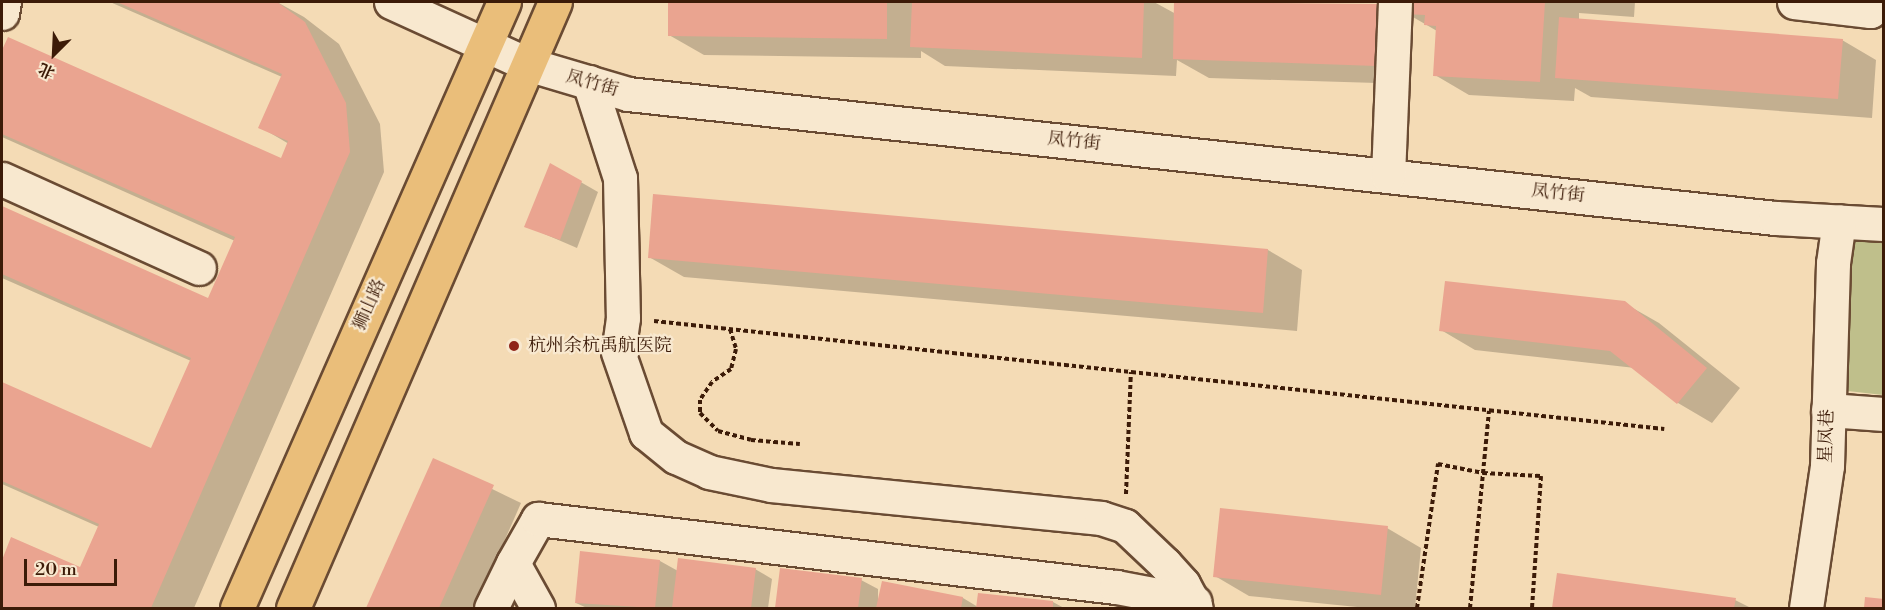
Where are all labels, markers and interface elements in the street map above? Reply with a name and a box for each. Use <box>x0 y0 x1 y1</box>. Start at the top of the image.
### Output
north arrow <box>24 24 84 84</box>
text: 北 <box>35 58 58 83</box>
street label: 凤竹街 <box>563 66 621 102</box>
street label: 凤竹街 <box>1046 128 1102 156</box>
street label: 凤竹街 <box>1530 180 1586 208</box>
street label: 狮山路 <box>349 276 391 334</box>
place label: 杭州余杭禹航医院 <box>528 335 672 357</box>
marker: 杭州余杭禹航医院 <box>505 337 523 355</box>
street label: 星凤巷 <box>1815 409 1839 463</box>
scale bar <box>27 547 120 585</box>
text: 20 m <box>35 558 77 581</box>

